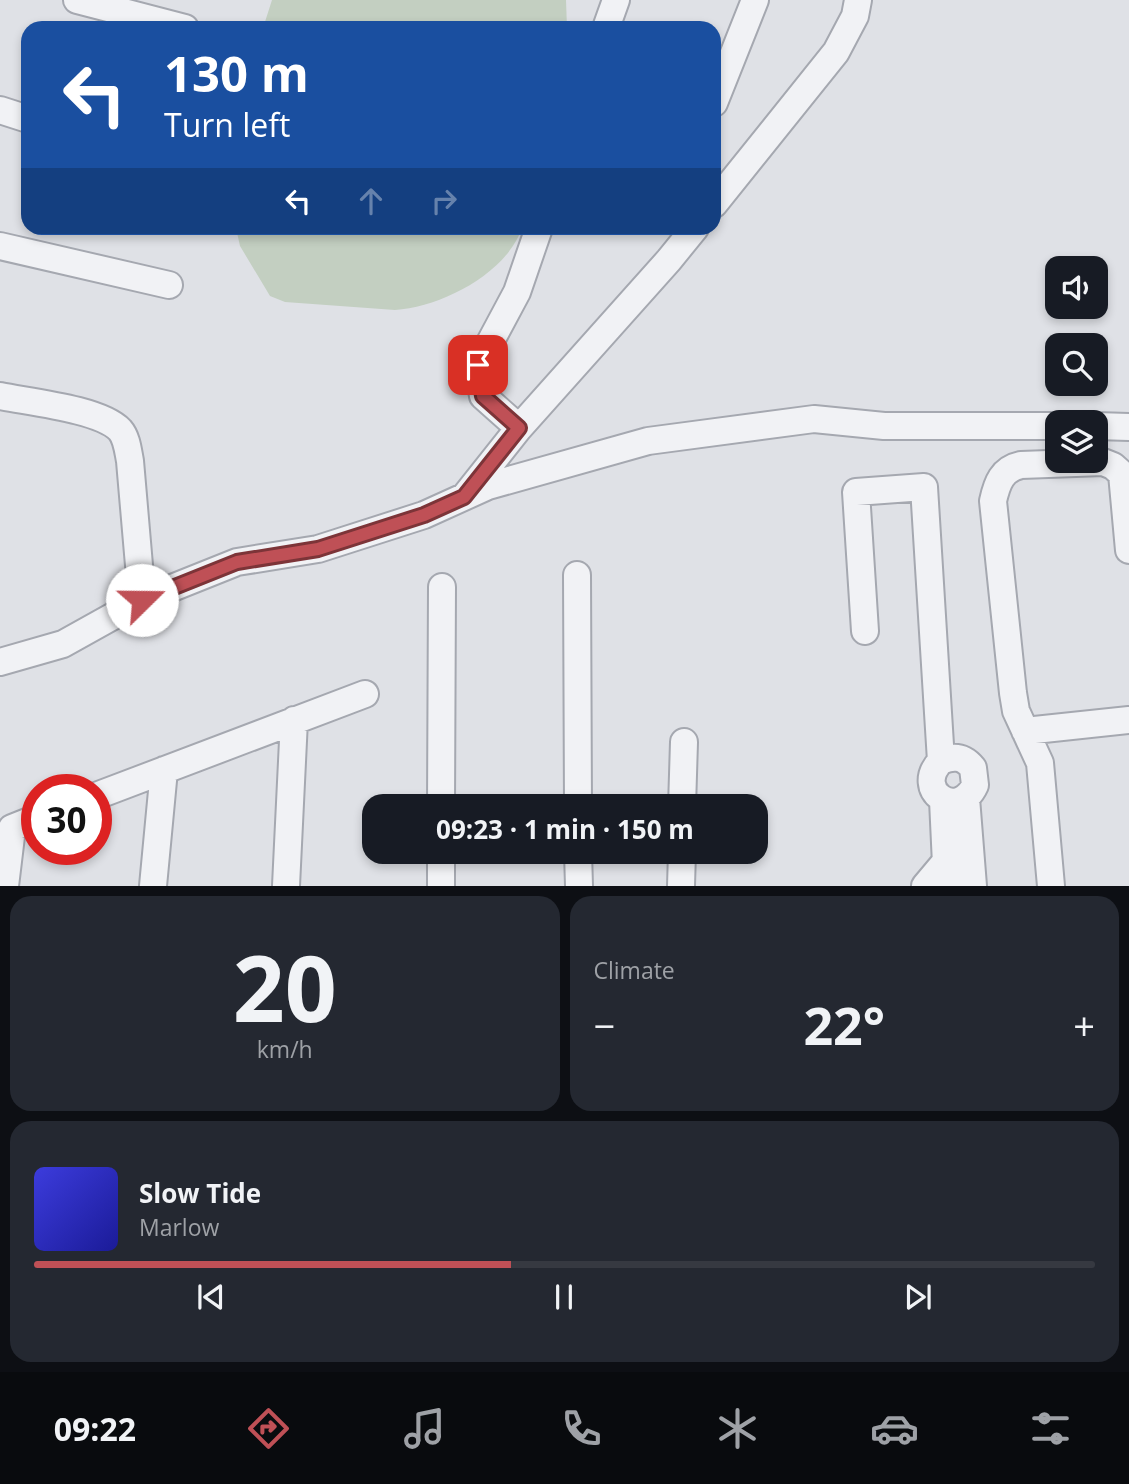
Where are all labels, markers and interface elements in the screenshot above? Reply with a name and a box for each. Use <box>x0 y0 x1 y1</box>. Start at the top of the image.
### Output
text: 130 m <box>164 40 309 106</box>
icon: left <box>49 49 140 140</box>
text: Turn left <box>164 103 290 146</box>
icon: left <box>279 182 317 220</box>
icon: ahead <box>352 182 390 220</box>
icon: right <box>425 182 463 220</box>
map controls <box>1045 256 1108 473</box>
button: sound <box>1045 256 1108 319</box>
button: search <box>1045 333 1108 396</box>
pin <box>448 335 508 395</box>
icon: arrive <box>459 346 497 384</box>
button: layers <box>1045 410 1108 473</box>
position arrow <box>105 563 179 637</box>
speed limit sign: 30 <box>21 774 112 865</box>
text: 09:23 · 1 min · 150 m <box>436 811 694 847</box>
text: 20 <box>233 925 337 1049</box>
text: Climate <box>594 954 675 986</box>
text: 22° <box>803 989 885 1060</box>
text: − <box>594 999 615 1051</box>
text: + <box>1073 999 1095 1051</box>
text: km/h <box>257 1033 313 1065</box>
text: Slow Tide <box>139 1175 261 1211</box>
text: Marlow <box>139 1211 219 1243</box>
icon: previous <box>192 1278 230 1316</box>
icon: pause <box>545 1278 583 1316</box>
icon: next <box>899 1278 937 1316</box>
icon: directions <box>244 1404 293 1453</box>
icon: music <box>400 1404 449 1453</box>
icon: phone <box>557 1404 606 1453</box>
icon: climate <box>713 1404 762 1453</box>
icon: car <box>870 1404 919 1453</box>
icon: filters <box>1026 1404 1075 1453</box>
text: 09:22 <box>54 1407 136 1450</box>

